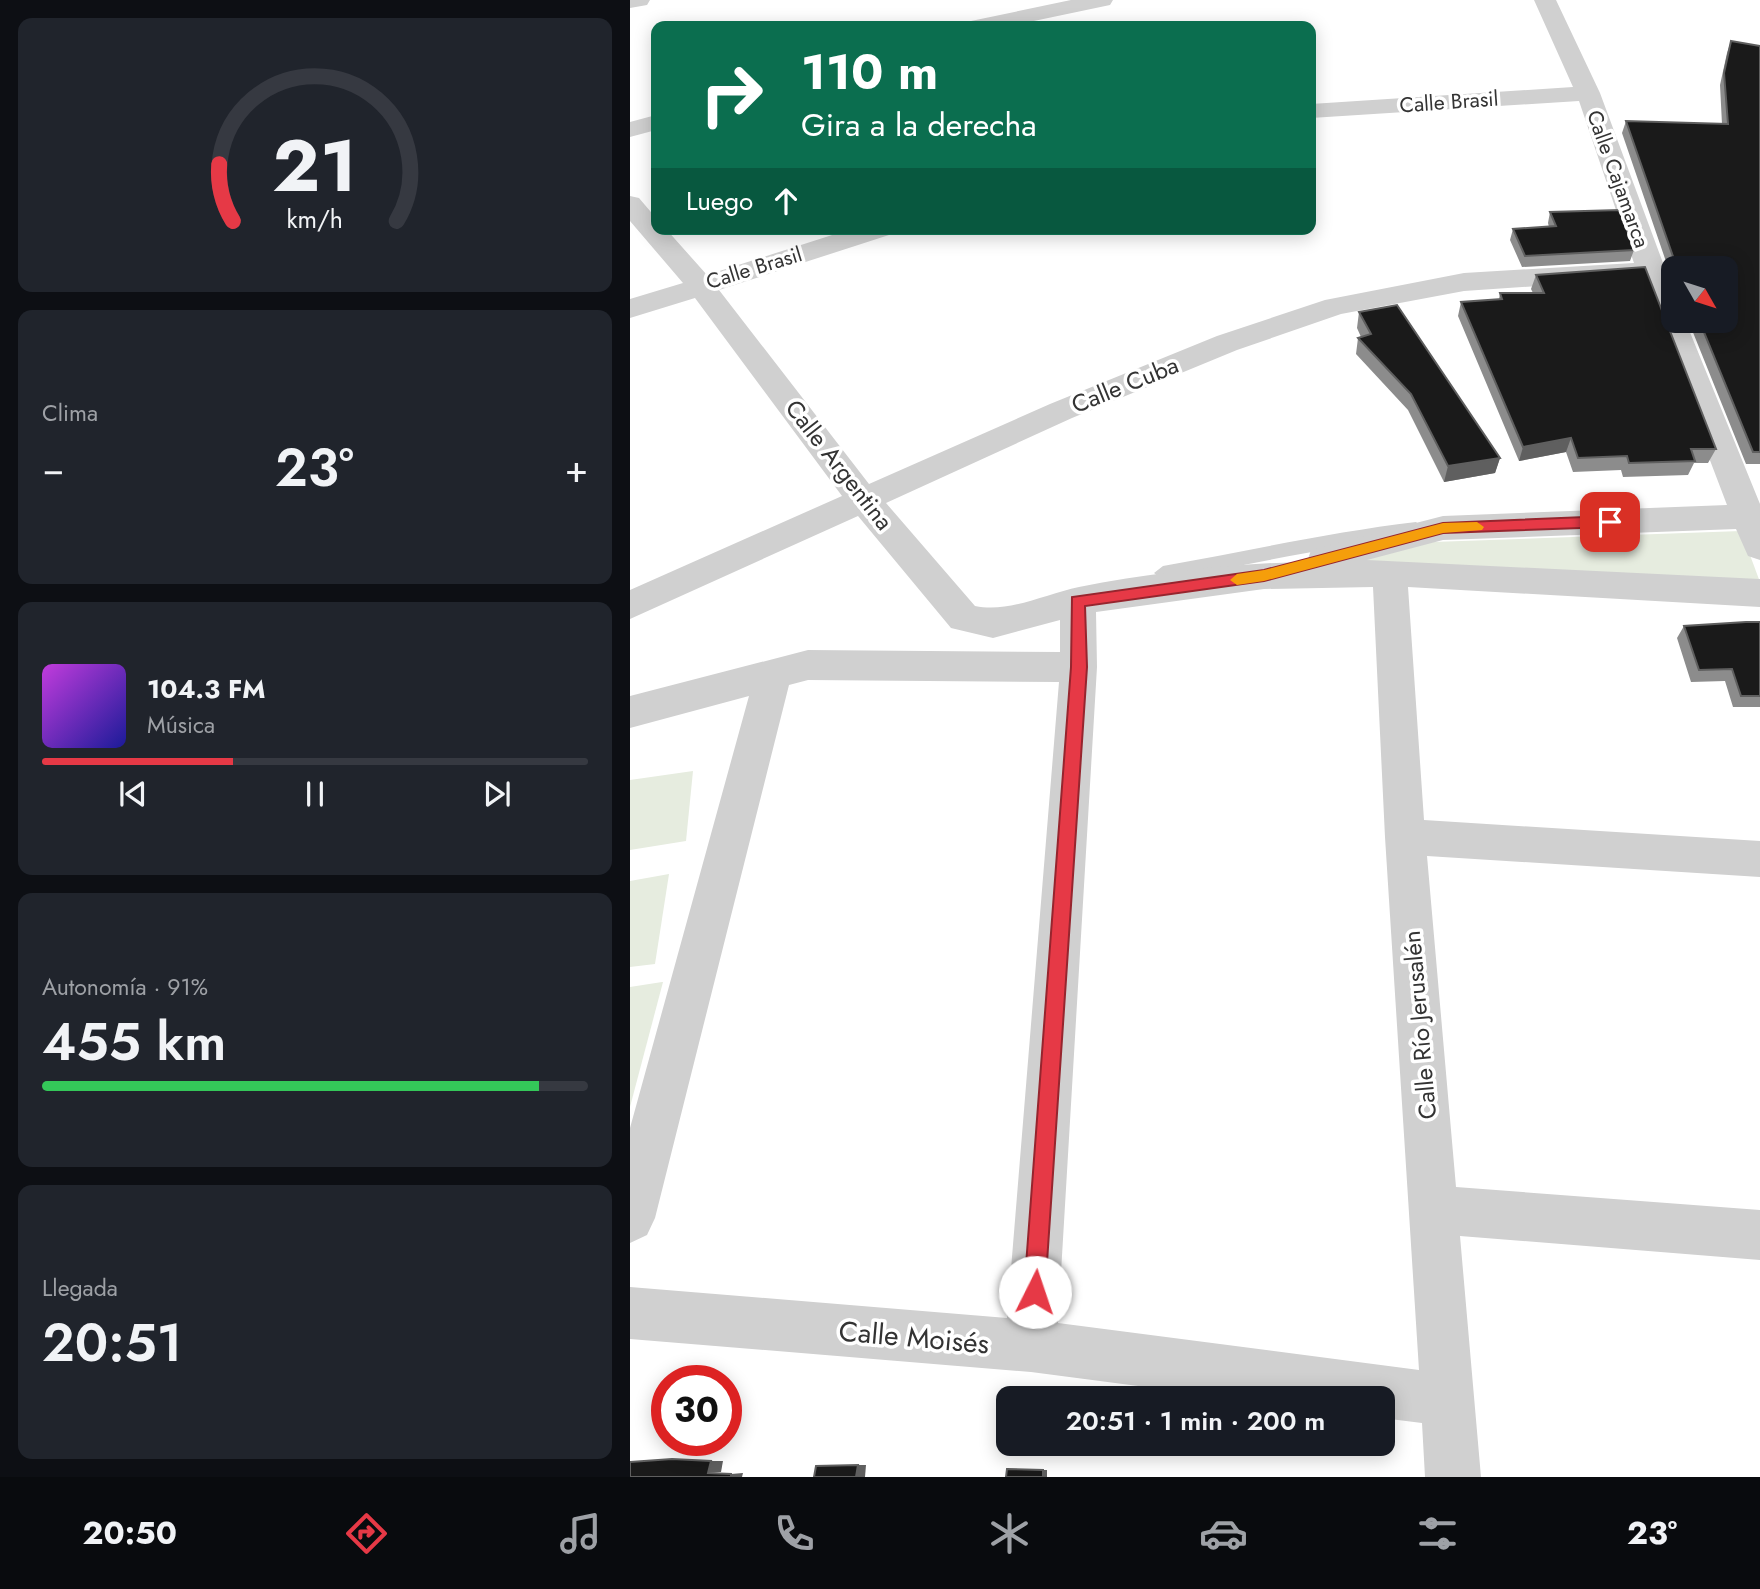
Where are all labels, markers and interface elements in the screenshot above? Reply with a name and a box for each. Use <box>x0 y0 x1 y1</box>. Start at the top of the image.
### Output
text: 110 m <box>801 37 938 107</box>
icon: right <box>686 49 777 140</box>
street label: Calle Brasil <box>1399 84 1499 120</box>
text: Gira a la derecha <box>801 102 1037 148</box>
street label: Calle Cajamarca <box>1579 106 1657 252</box>
text: 21 <box>273 113 357 218</box>
text: Luego <box>686 182 753 220</box>
icon: ahead <box>767 182 805 220</box>
text: km/h <box>287 201 343 237</box>
street label: Calle Brasil <box>702 239 806 297</box>
north arrow <box>1661 256 1738 332</box>
map controls <box>1661 256 1738 333</box>
street label: Calle Cuba <box>1066 347 1184 422</box>
street label: Calle Argentina <box>777 392 902 537</box>
text: Clima <box>42 396 98 430</box>
text: 23° <box>275 430 354 506</box>
text: − <box>42 441 64 496</box>
text: + <box>565 441 588 496</box>
pin <box>1580 492 1640 552</box>
icon: arrive <box>1591 503 1629 541</box>
text: 104.3 FM <box>147 670 265 708</box>
text: Música <box>147 708 215 742</box>
icon: previous <box>114 775 152 813</box>
icon: pause <box>296 775 334 813</box>
icon: next <box>478 775 516 813</box>
street label: Calle Río Jerusalén <box>1394 929 1445 1121</box>
text: Autonomía · 91% <box>42 970 208 1004</box>
text: 455 km <box>42 1004 226 1080</box>
position arrow <box>998 1255 1072 1329</box>
text: Llegada <box>42 1271 118 1305</box>
text: 20:51 <box>42 1305 182 1381</box>
street label: Calle Moisés <box>837 1311 991 1364</box>
speed limit sign: 30 <box>651 1365 742 1456</box>
text: 20:51 · 1 min · 200 m <box>1066 1402 1325 1440</box>
icon: directions <box>342 1509 391 1558</box>
icon: music <box>556 1509 605 1558</box>
icon: phone <box>770 1509 819 1558</box>
icon: climate <box>985 1509 1034 1558</box>
icon: car <box>1199 1509 1248 1558</box>
icon: filters <box>1413 1509 1462 1558</box>
text: 20:50 <box>83 1510 177 1556</box>
text: 23° <box>1627 1510 1677 1556</box>

